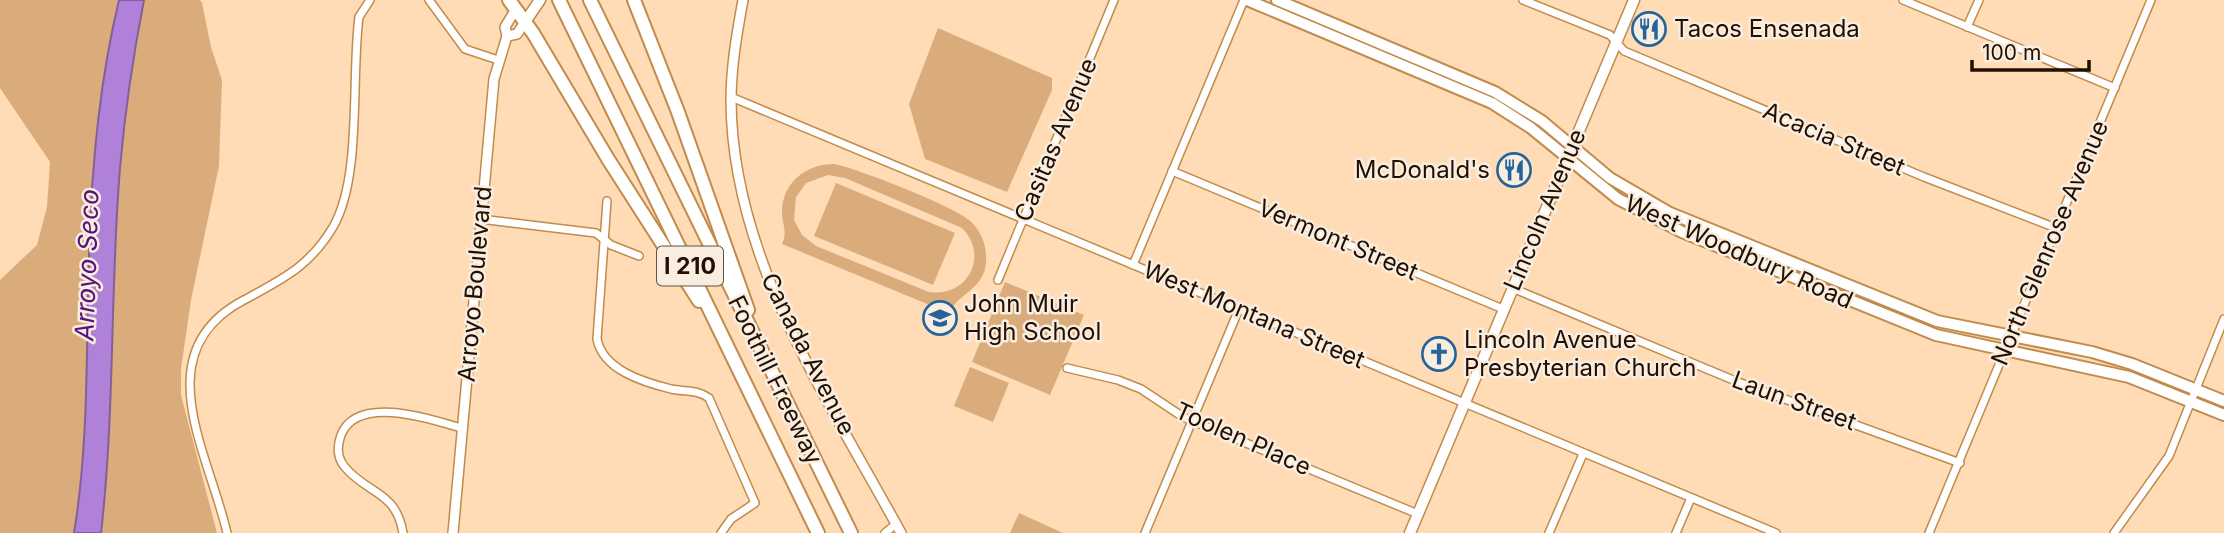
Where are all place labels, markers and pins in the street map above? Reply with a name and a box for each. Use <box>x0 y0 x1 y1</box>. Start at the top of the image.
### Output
restaurant icon: Tacos Ensenada <box>1630 10 1668 48</box>
place label: Tacos Ensenada <box>1674 14 1860 43</box>
restaurant icon: McDonald's <box>1495 151 1533 189</box>
place label: McDonald's <box>1355 155 1490 184</box>
place label: John Muir High School <box>964 289 1101 346</box>
school or university icon: John Muir High School <box>921 299 959 337</box>
place label: Lincoln Avenue Presbyterian Church <box>1464 325 1696 382</box>
church icon: Lincoln Avenue Presbyterian Church <box>1420 335 1458 373</box>

